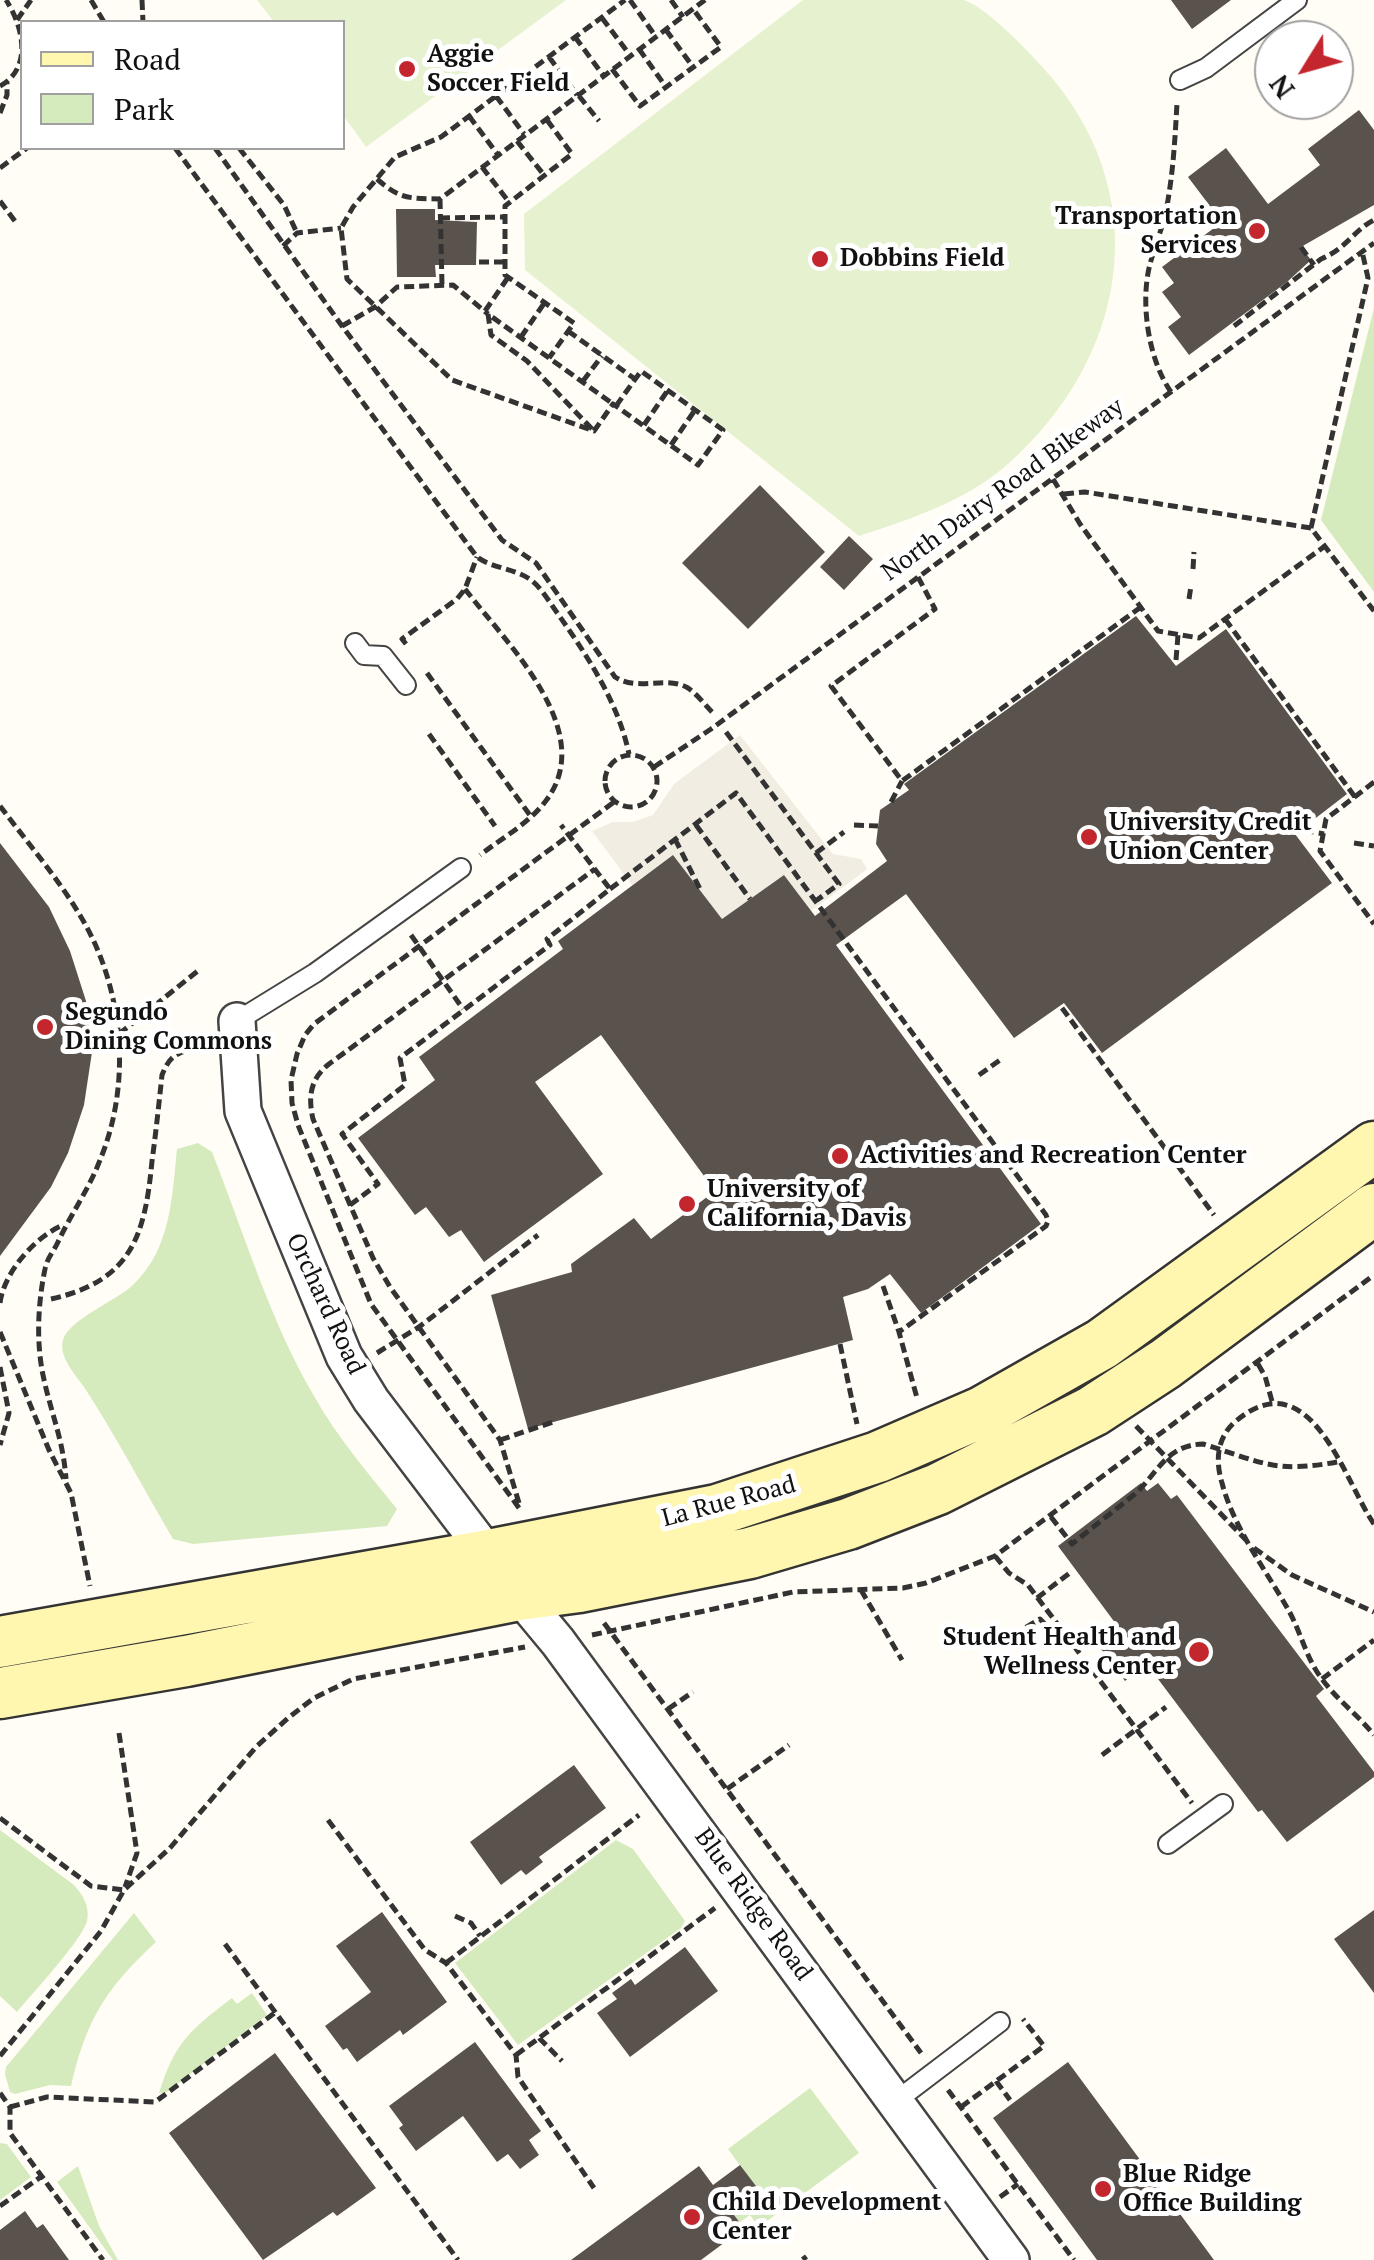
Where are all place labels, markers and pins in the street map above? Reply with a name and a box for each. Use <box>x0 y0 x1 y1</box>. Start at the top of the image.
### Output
place label: Aggie Soccer Field <box>427 40 570 99</box>
marker: Aggie Soccer Field <box>396 58 418 80</box>
place label: Transportation Services <box>1055 202 1237 261</box>
marker: Transportation Services <box>1246 220 1268 242</box>
place label: Dobbins Field <box>840 244 1004 274</box>
marker: Dobbins Field <box>809 248 831 270</box>
place label: University Credit Union Center <box>1109 808 1312 867</box>
marker: University Credit Union Center <box>1078 826 1100 848</box>
place label: Segundo Dining Commons <box>65 998 272 1057</box>
marker: Segundo Dining Commons <box>34 1016 56 1038</box>
place label: Activities and Recreation Center <box>860 1141 1247 1171</box>
marker: Activities and Recreation Center <box>829 1145 851 1167</box>
place label: University of California, Davis <box>707 1175 906 1234</box>
marker: University of California, Davis <box>676 1193 698 1215</box>
place label: Student Health and Wellness Center <box>943 1623 1176 1682</box>
marker: Student Health and Wellness Center <box>1186 1639 1212 1665</box>
place label: Blue Ridge Office Building <box>1123 2160 1301 2219</box>
marker: Blue Ridge Office Building <box>1092 2178 1114 2200</box>
place label: Child Development Center <box>712 2188 942 2247</box>
marker: Child Development Center <box>681 2206 703 2228</box>

